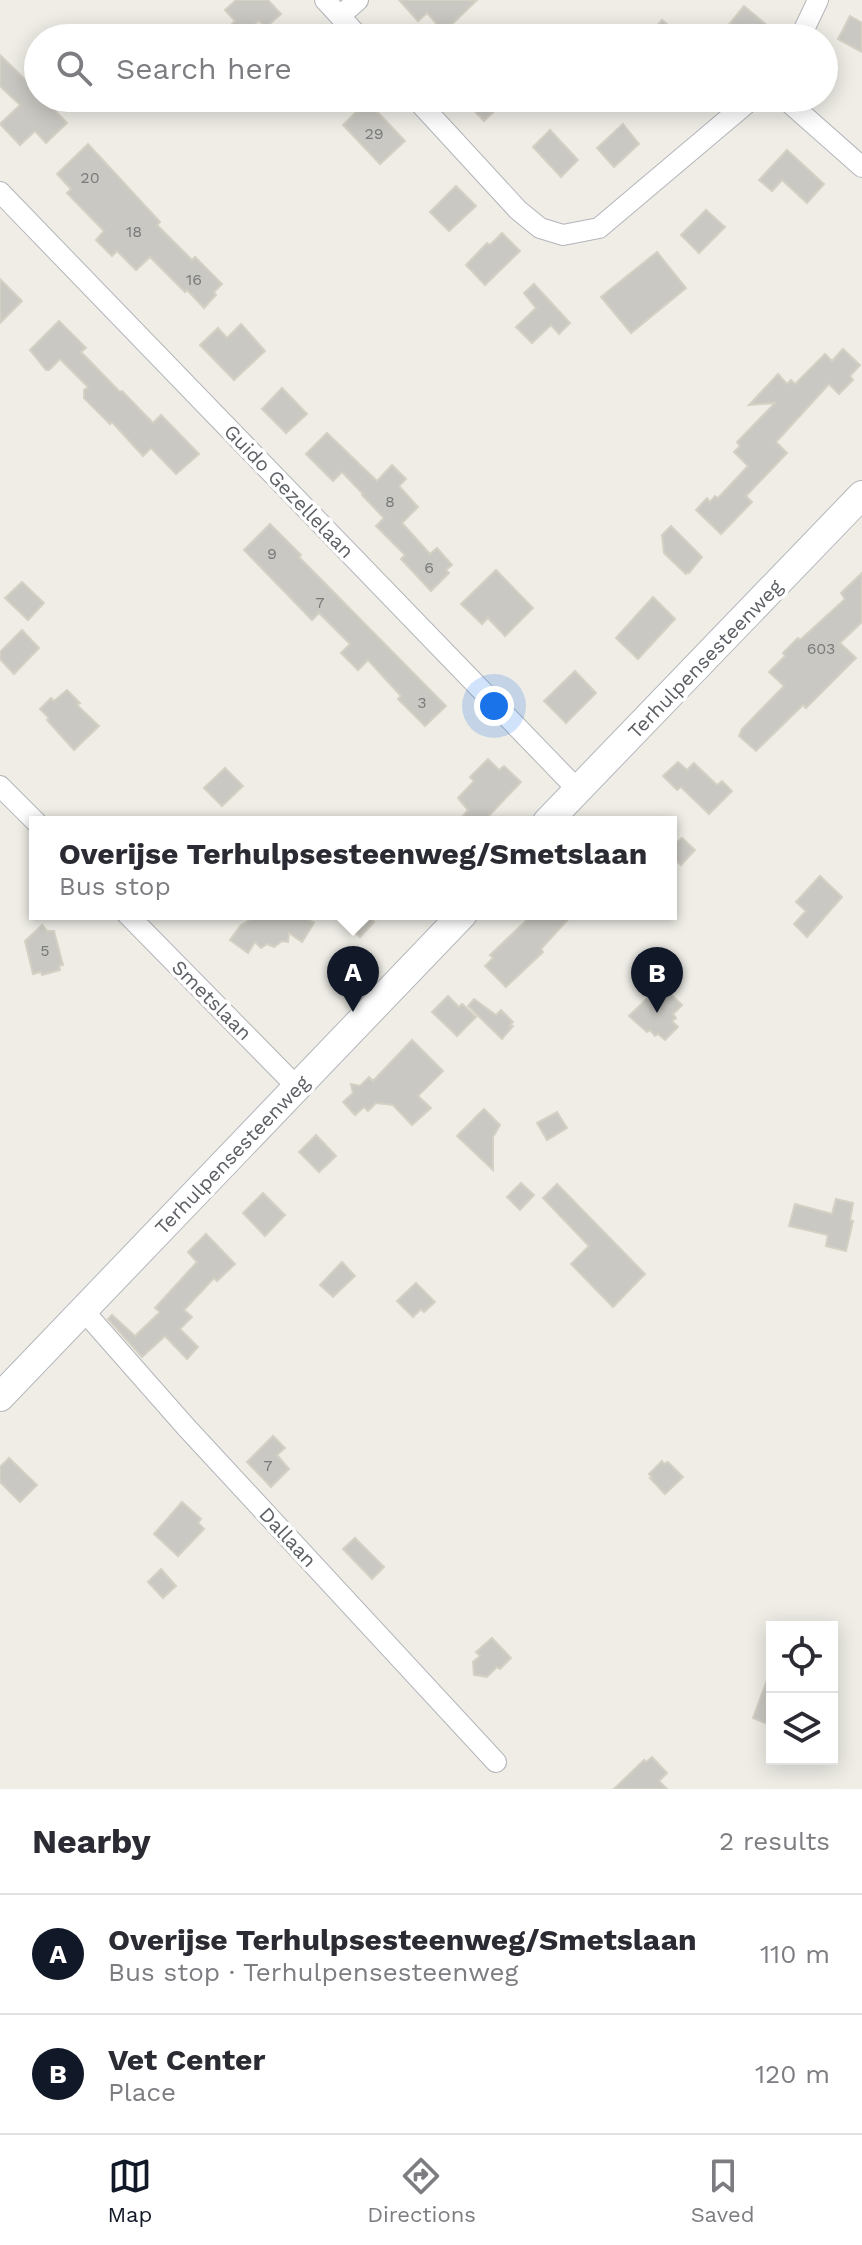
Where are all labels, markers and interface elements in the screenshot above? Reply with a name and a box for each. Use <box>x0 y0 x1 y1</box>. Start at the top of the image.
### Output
search box <box>24 24 838 112</box>
icon: search <box>52 46 96 90</box>
text: Search here <box>116 51 292 86</box>
house number: 29 <box>364 124 384 143</box>
house number: 20 <box>80 168 100 187</box>
house number: 18 <box>126 222 142 241</box>
house number: 16 <box>186 270 202 289</box>
street label: Guido Gezellelaan <box>219 419 359 563</box>
house number: 8 <box>385 492 395 511</box>
house number: 9 <box>267 544 277 563</box>
house number: 6 <box>424 558 434 577</box>
street label: Terhulpensesteenweg <box>623 574 787 744</box>
house number: 7 <box>316 593 325 612</box>
house number: 603 <box>807 639 835 658</box>
your location <box>474 686 514 726</box>
house number: 3 <box>417 693 427 712</box>
popup <box>29 816 677 920</box>
text: Overijse Terhulpsesteenweg/Smetslaan <box>59 836 647 871</box>
text: Bus stop <box>59 871 171 901</box>
house number: 5 <box>40 941 50 960</box>
pin: A <box>327 946 379 1012</box>
pin: B <box>631 947 683 1013</box>
street label: Smetslaan <box>167 955 257 1045</box>
street label: Terhulpensesteenweg <box>150 1070 314 1240</box>
house number: 7 <box>264 1456 273 1475</box>
street label: Dallaan <box>254 1502 322 1572</box>
map controls <box>766 1621 838 1765</box>
button: locate <box>766 1621 838 1693</box>
button: layers <box>766 1693 838 1765</box>
text: Nearby <box>32 1821 151 1861</box>
text: 2 results <box>719 1826 830 1856</box>
text: Overijse Terhulpsesteenweg/Smetslaan <box>108 1922 697 1957</box>
text: A <box>49 1939 67 1969</box>
text: 110 m <box>760 1939 830 1969</box>
text: Bus stop · Terhulpensesteenweg <box>108 1957 518 1987</box>
text: Vet Center <box>108 2042 265 2077</box>
text: B <box>49 2059 67 2089</box>
text: 120 m <box>755 2059 830 2089</box>
text: Place <box>108 2077 176 2107</box>
tab: Map <box>107 2154 152 2227</box>
tab: Directions <box>367 2154 476 2227</box>
tab: Saved <box>691 2154 755 2227</box>

